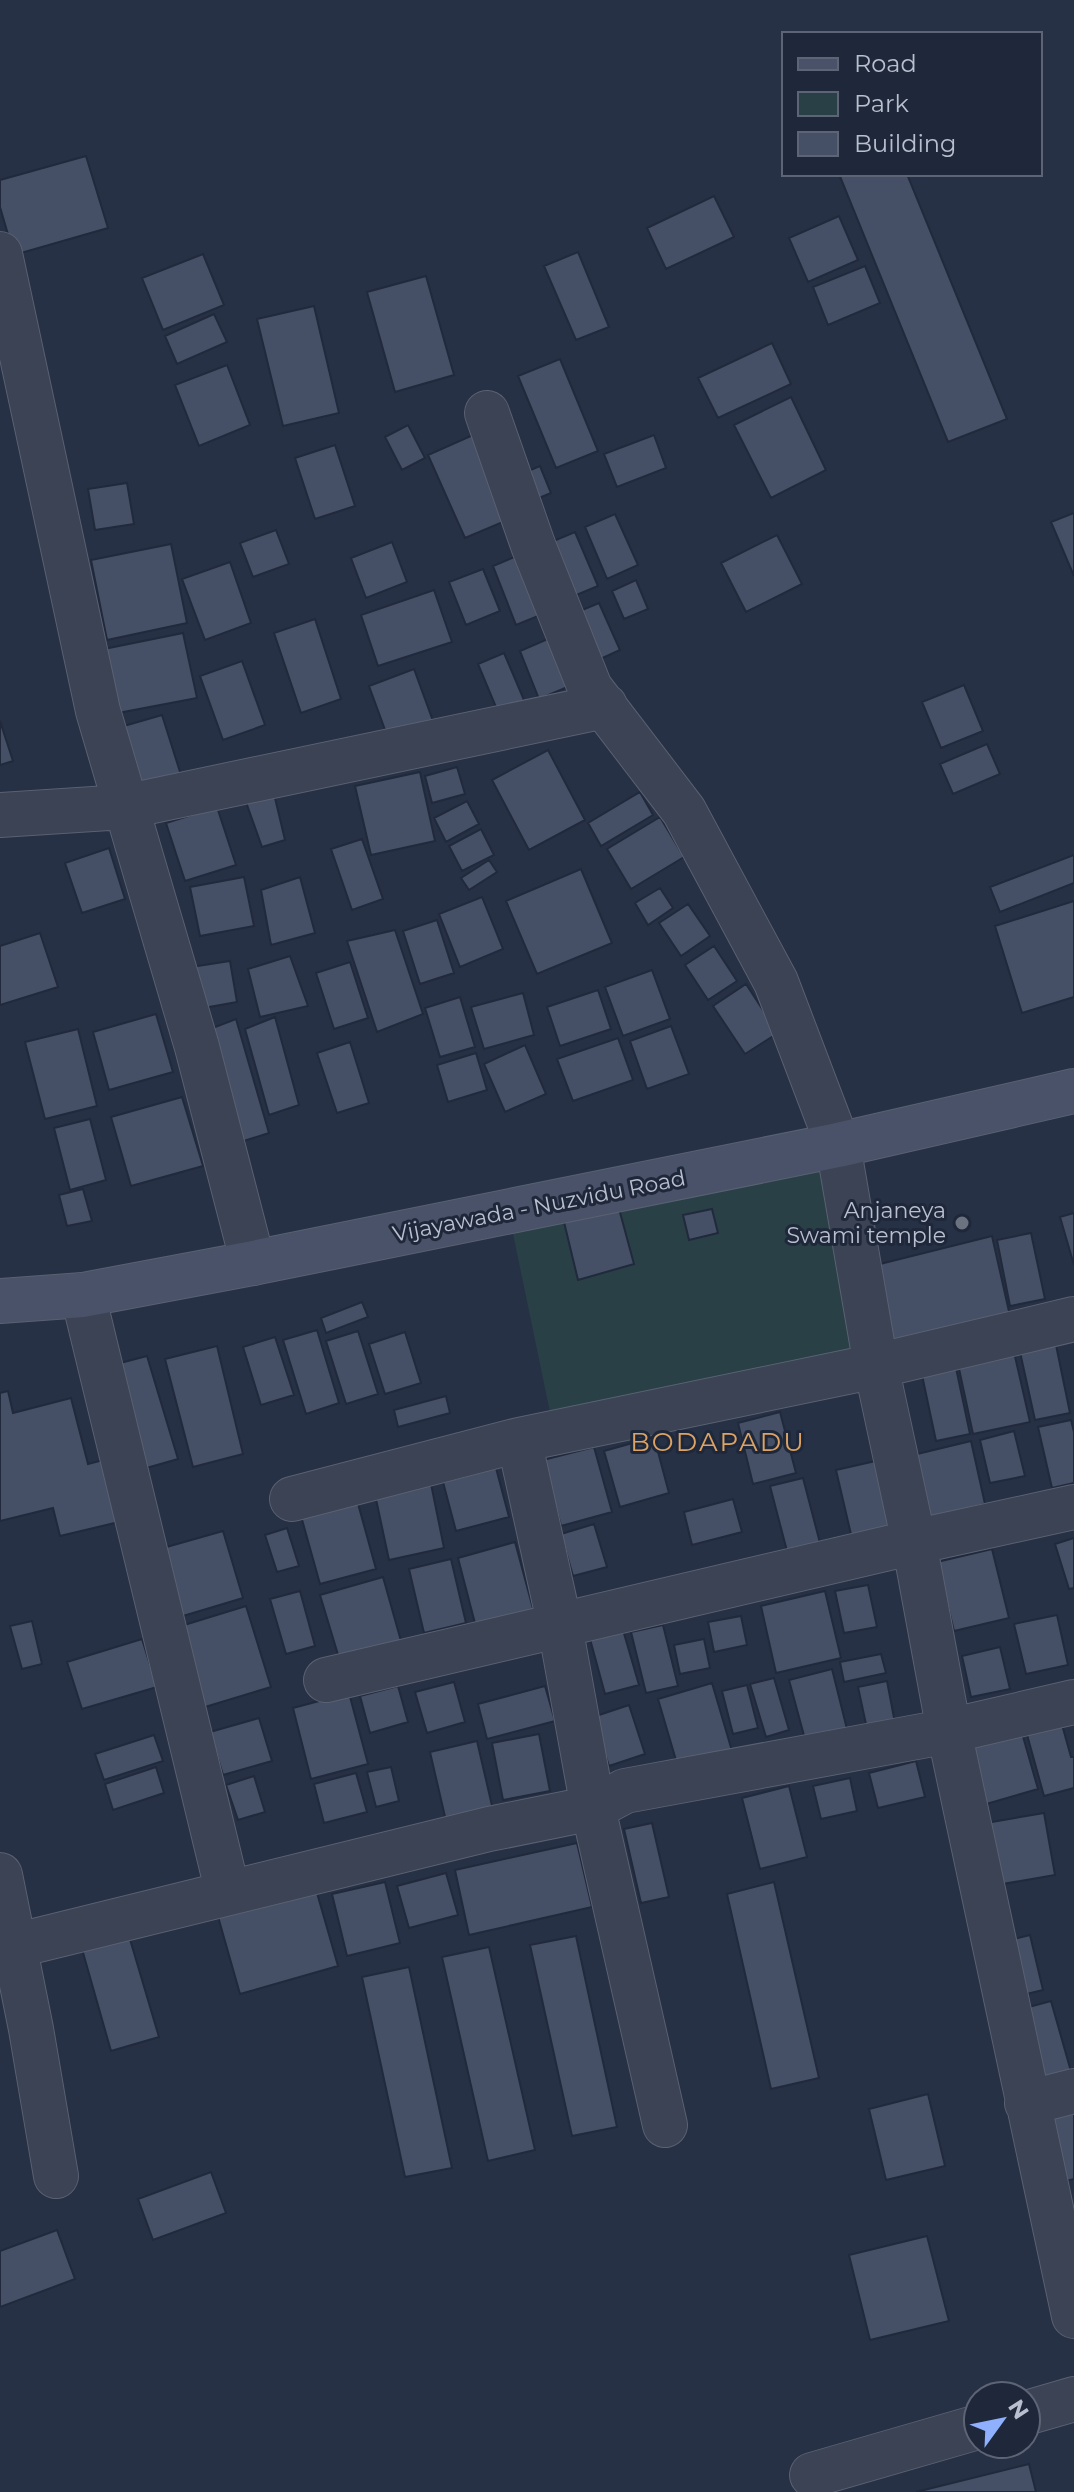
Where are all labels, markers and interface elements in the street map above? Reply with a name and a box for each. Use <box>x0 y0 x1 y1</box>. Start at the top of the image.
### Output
legend <box>782 32 1042 176</box>
text: Road <box>854 49 917 78</box>
text: Park <box>854 89 909 118</box>
text: Building <box>854 129 957 158</box>
street label: Vijayawada - Nuzvidu Road <box>390 1164 688 1248</box>
place label: Anjaneya Swami temple <box>787 1197 946 1249</box>
marker: Anjaneya Swami temple <box>953 1214 971 1232</box>
district label: BODAPADU <box>630 1426 806 1458</box>
north arrow <box>962 2380 1042 2460</box>
text: N <box>1002 2395 1035 2424</box>

